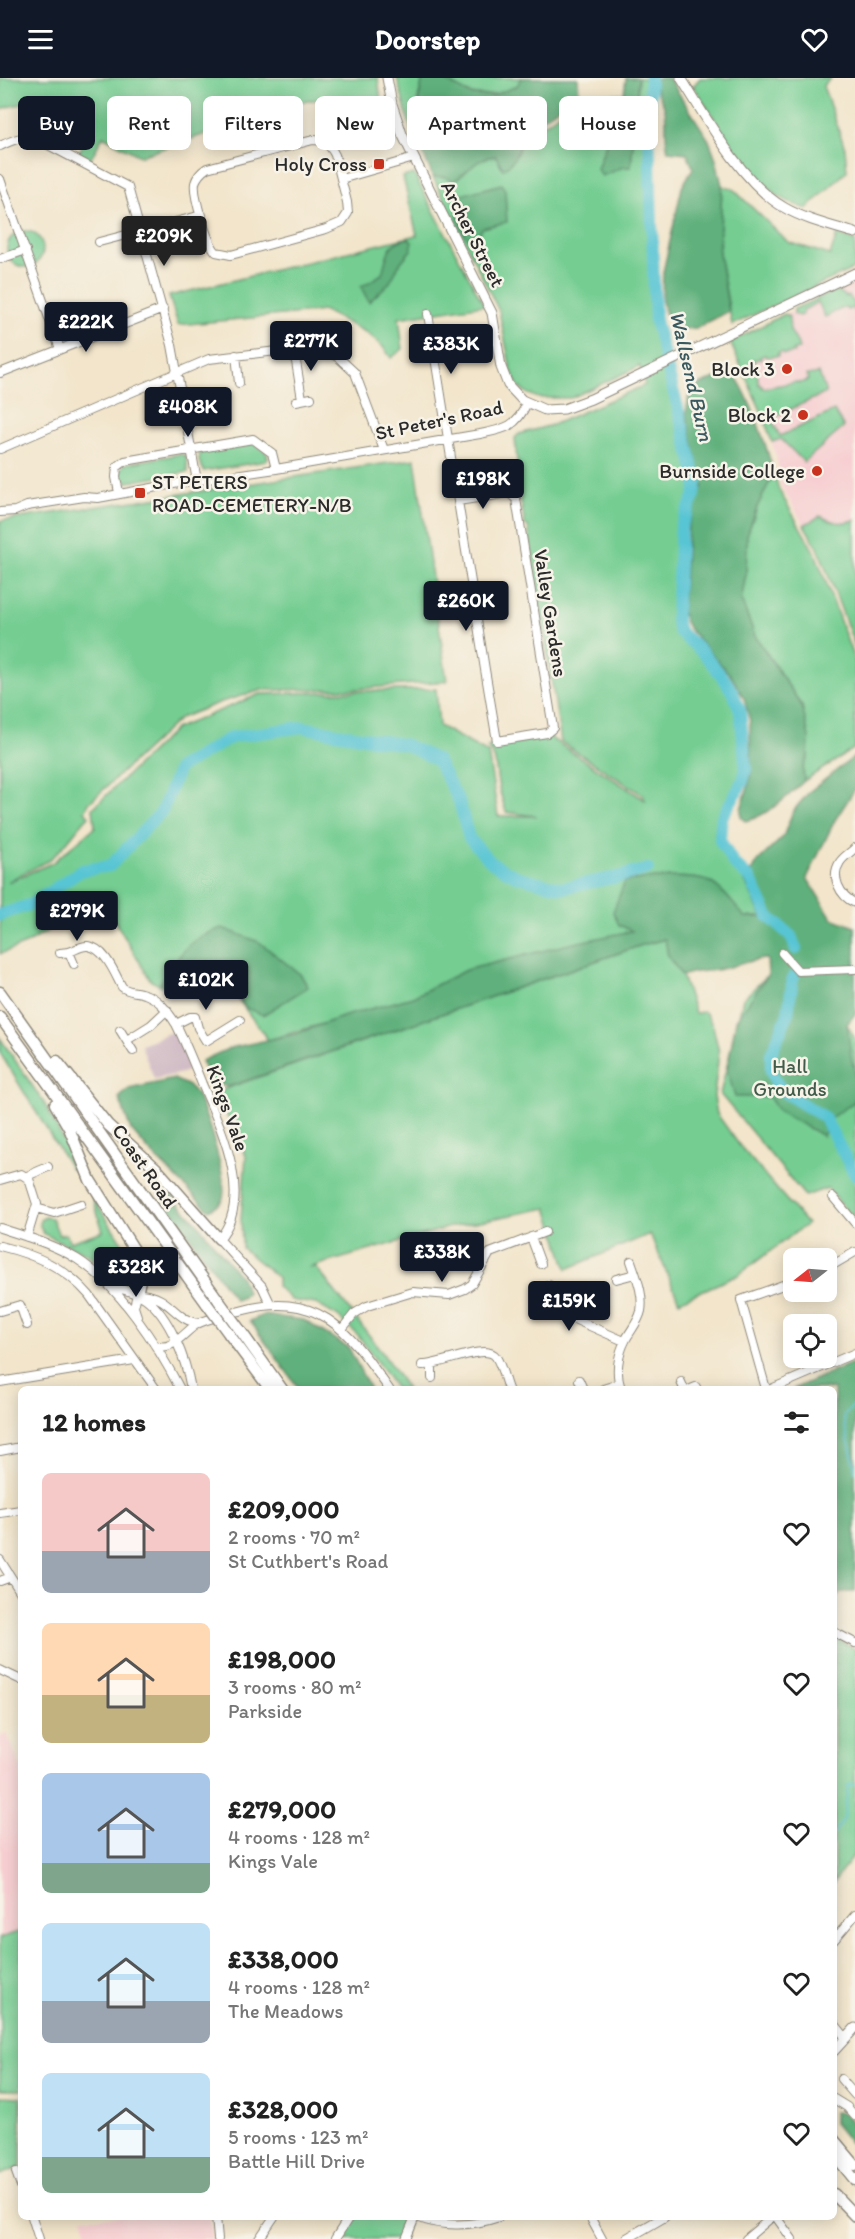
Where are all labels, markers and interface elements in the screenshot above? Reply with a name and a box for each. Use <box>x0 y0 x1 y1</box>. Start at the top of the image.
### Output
icon: menu <box>24 23 57 56</box>
text: Doorstep <box>375 23 480 56</box>
icon: heart <box>798 23 831 56</box>
chip: Buy <box>18 96 95 150</box>
chip: Rent <box>107 96 191 150</box>
chip: Filters <box>203 96 303 150</box>
chip: New <box>315 96 395 150</box>
chip: Apartment <box>407 96 547 150</box>
chip: House <box>559 96 658 150</box>
place label: Holy Cross <box>275 152 367 176</box>
marker: Holy Cross <box>372 157 386 171</box>
street label: Archer Street <box>436 177 510 291</box>
pin: £209K <box>122 216 206 267</box>
text: £209K <box>136 223 192 247</box>
pin: £222K <box>44 302 128 353</box>
text: £222K <box>58 309 114 333</box>
water label: Wallsend Burn <box>665 309 719 444</box>
pin: £277K <box>269 321 353 372</box>
pin: £383K <box>409 324 493 375</box>
text: £277K <box>284 328 338 352</box>
text: £383K <box>423 331 479 355</box>
place label: Block 3 <box>711 357 775 381</box>
marker: Block 3 <box>780 362 794 376</box>
pin: £408K <box>146 387 230 438</box>
text: £408K <box>159 394 217 418</box>
street label: St Peter's Road <box>373 395 505 445</box>
place label: Block 2 <box>728 403 791 427</box>
marker: Block 2 <box>796 408 810 422</box>
pin: £198K <box>441 459 525 510</box>
place label: Burnside College <box>659 459 805 483</box>
marker: Burnside College <box>810 464 824 478</box>
text: £198K <box>456 466 510 490</box>
place label: ST PETERS ROAD-CEMETERY-N/B <box>152 470 352 517</box>
marker: ST PETERS ROAD-CEMETERY-N/B <box>133 486 147 500</box>
street label: Valley Gardens <box>529 548 573 679</box>
pin: £260K <box>424 581 508 632</box>
text: £260K <box>438 588 494 612</box>
pin: £279K <box>35 891 119 942</box>
text: £279K <box>50 898 104 922</box>
pin: £102K <box>164 960 248 1011</box>
text: £102K <box>178 967 234 991</box>
park label: Hall Grounds <box>753 1054 827 1101</box>
street label: Kings Vale <box>201 1062 255 1154</box>
street label: Coast Road <box>107 1119 183 1213</box>
pin: £338K <box>400 1232 484 1283</box>
text: £338K <box>414 1239 470 1263</box>
pin: £328K <box>94 1247 178 1298</box>
north arrow <box>783 1248 837 1302</box>
map controls <box>783 1248 837 1368</box>
text: £328K <box>108 1254 164 1278</box>
pin: £159K <box>527 1281 611 1332</box>
text: £159K <box>542 1288 596 1312</box>
button: locate <box>783 1314 837 1368</box>
text: 12 homes <box>42 1406 146 1438</box>
icon: filters <box>780 1406 813 1439</box>
text: £209,000 <box>228 1493 339 1525</box>
icon: home <box>90 1497 162 1569</box>
icon: heart <box>780 1517 813 1550</box>
text: 2 rooms · 70 m² <box>228 1525 360 1549</box>
text: St Cuthbert's Road <box>228 1549 388 1573</box>
text: £198,000 <box>228 1643 336 1675</box>
icon: home <box>90 1647 162 1719</box>
icon: heart <box>780 1667 813 1700</box>
text: 3 rooms · 80 m² <box>228 1675 361 1699</box>
text: Parkside <box>228 1699 302 1723</box>
text: £279,000 <box>228 1793 336 1825</box>
icon: home <box>90 1797 162 1869</box>
icon: heart <box>780 1817 813 1850</box>
text: 4 rooms · 128 m² <box>228 1825 370 1849</box>
text: Kings Vale <box>228 1849 318 1873</box>
text: £338,000 <box>228 1943 339 1975</box>
icon: home <box>90 1947 162 2019</box>
icon: heart <box>780 1967 813 2000</box>
text: 4 rooms · 128 m² <box>228 1975 370 1999</box>
text: The Meadows <box>228 1999 344 2023</box>
text: £328,000 <box>228 2093 338 2125</box>
icon: home <box>90 2097 162 2169</box>
icon: heart <box>780 2117 813 2150</box>
text: 5 rooms · 123 m² <box>228 2125 369 2149</box>
text: Battle Hill Drive <box>228 2149 365 2173</box>

